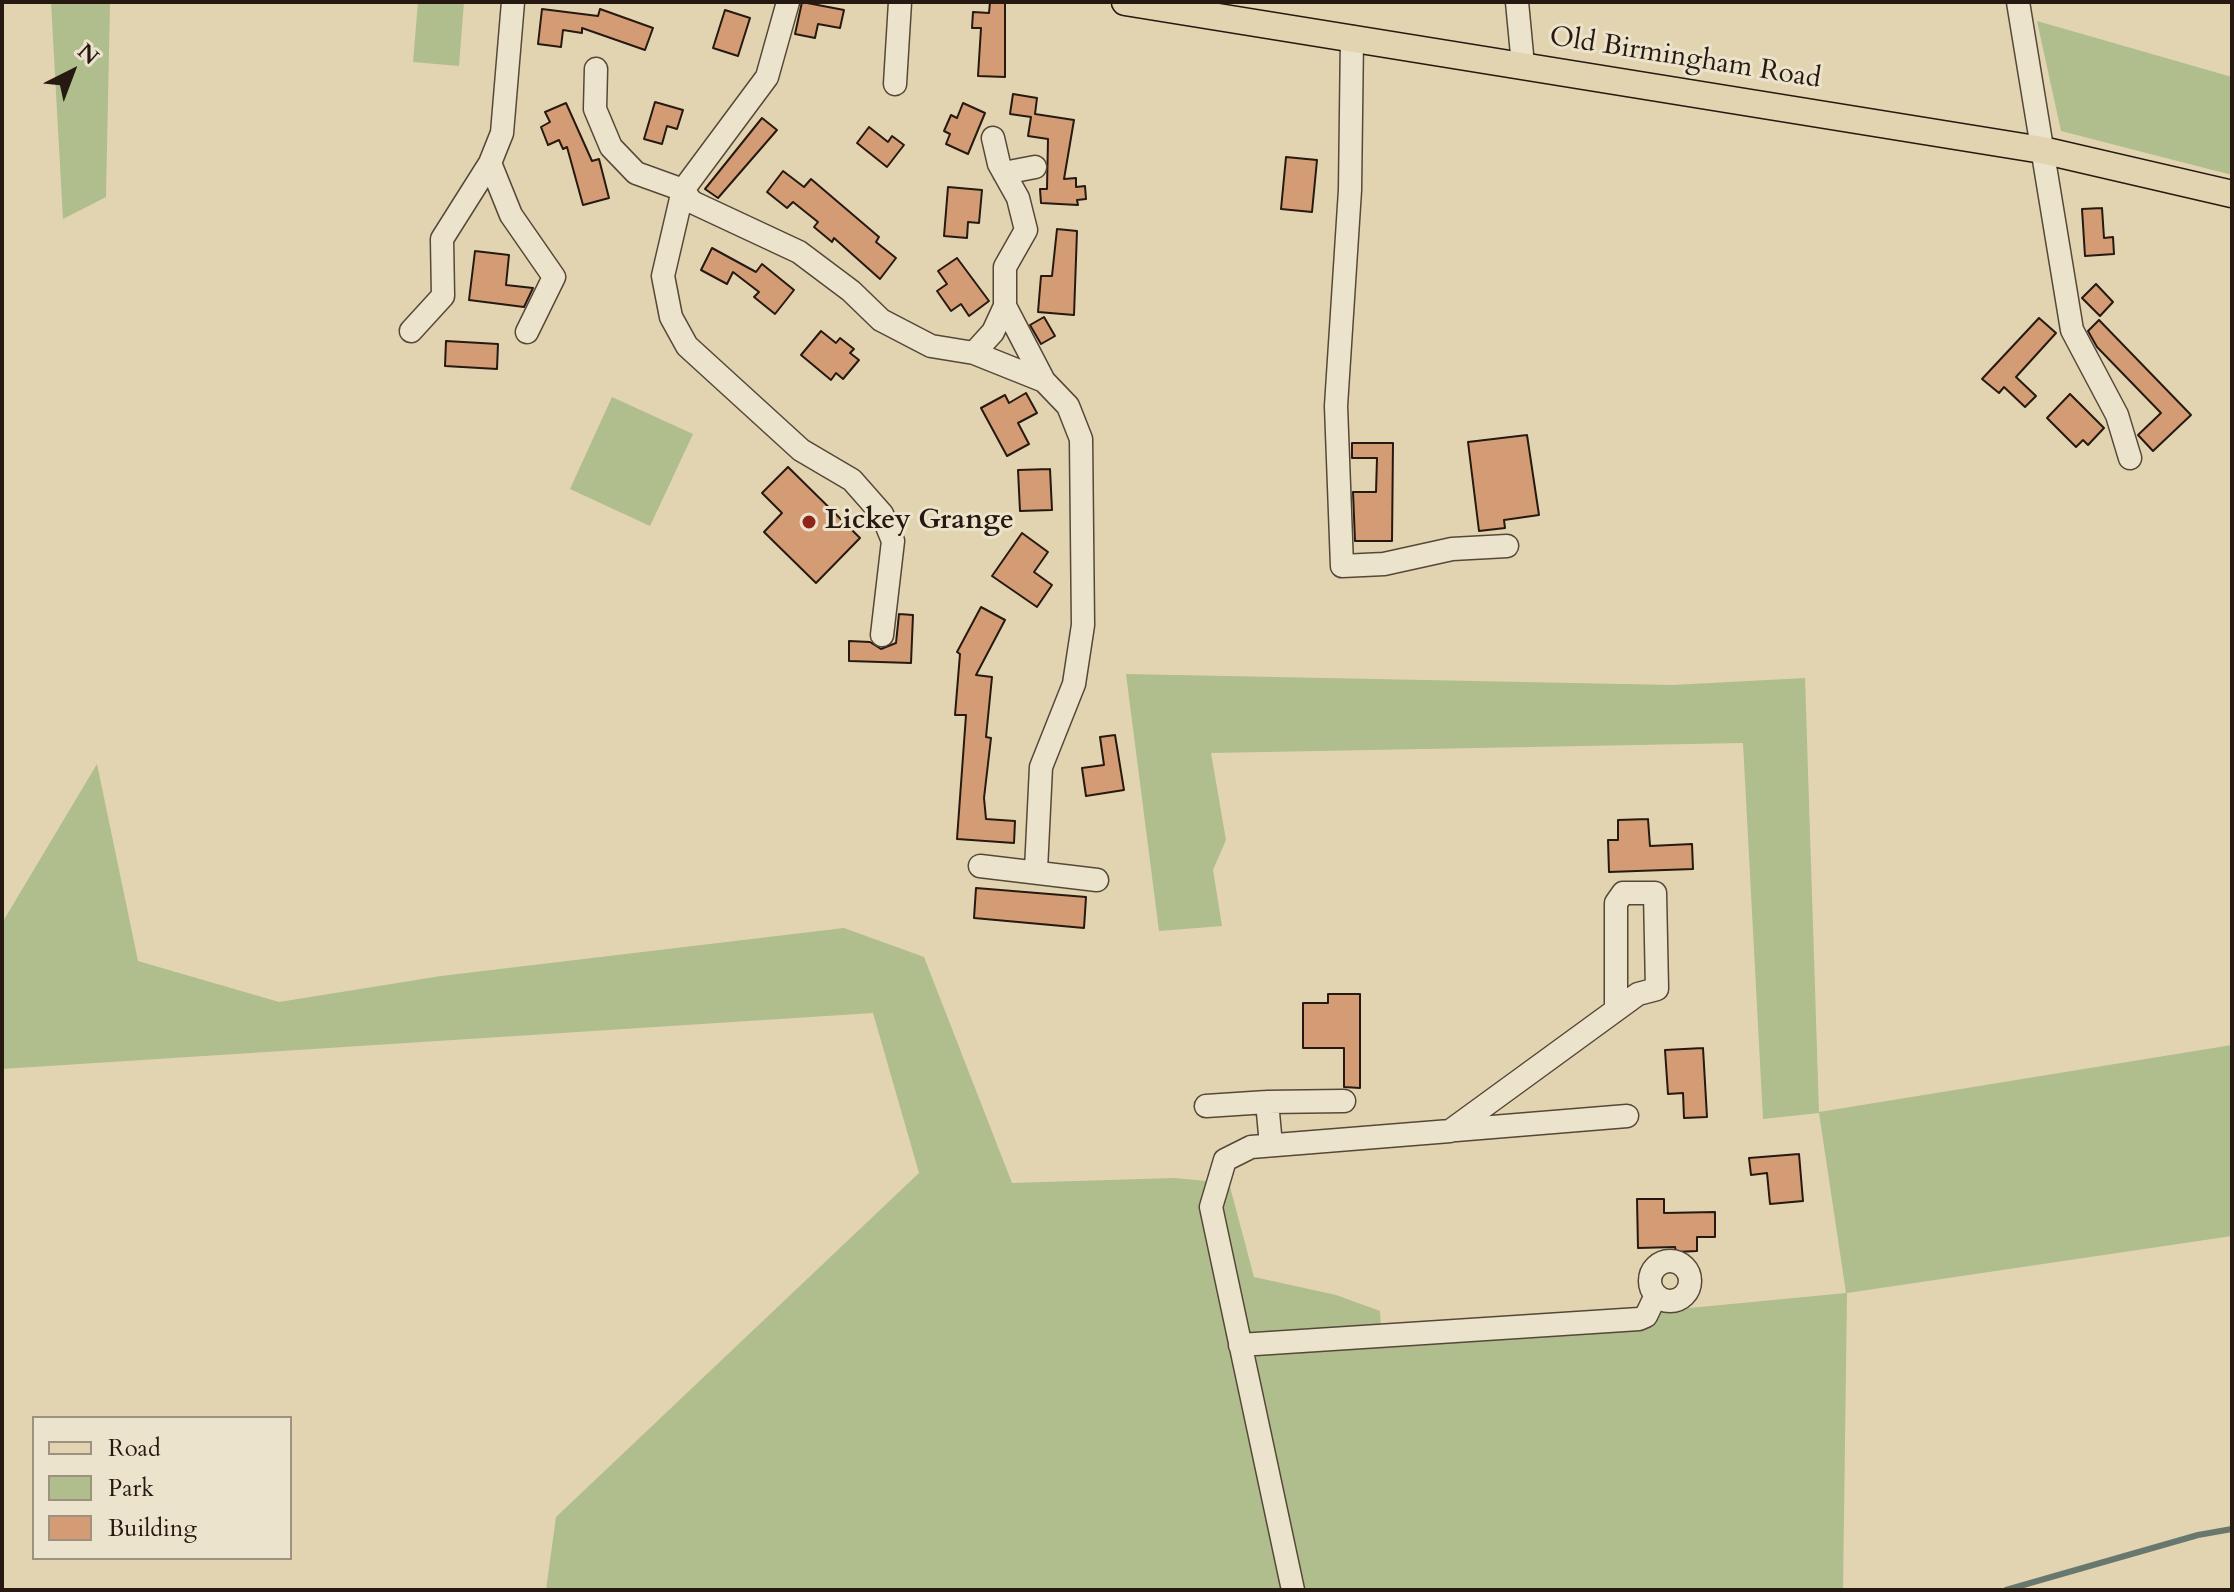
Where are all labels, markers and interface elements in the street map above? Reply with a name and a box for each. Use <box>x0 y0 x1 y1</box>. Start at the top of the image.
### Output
street label: Old Birmingham Road <box>1547 21 1823 97</box>
north arrow <box>32 32 112 112</box>
text: N <box>71 37 105 72</box>
place label: Lickey Grange <box>825 505 1014 539</box>
marker: Lickey Grange <box>800 513 818 531</box>
legend <box>32 1416 292 1560</box>
text: Road <box>108 1432 161 1465</box>
text: Park <box>108 1472 154 1505</box>
text: Building <box>108 1512 197 1545</box>

